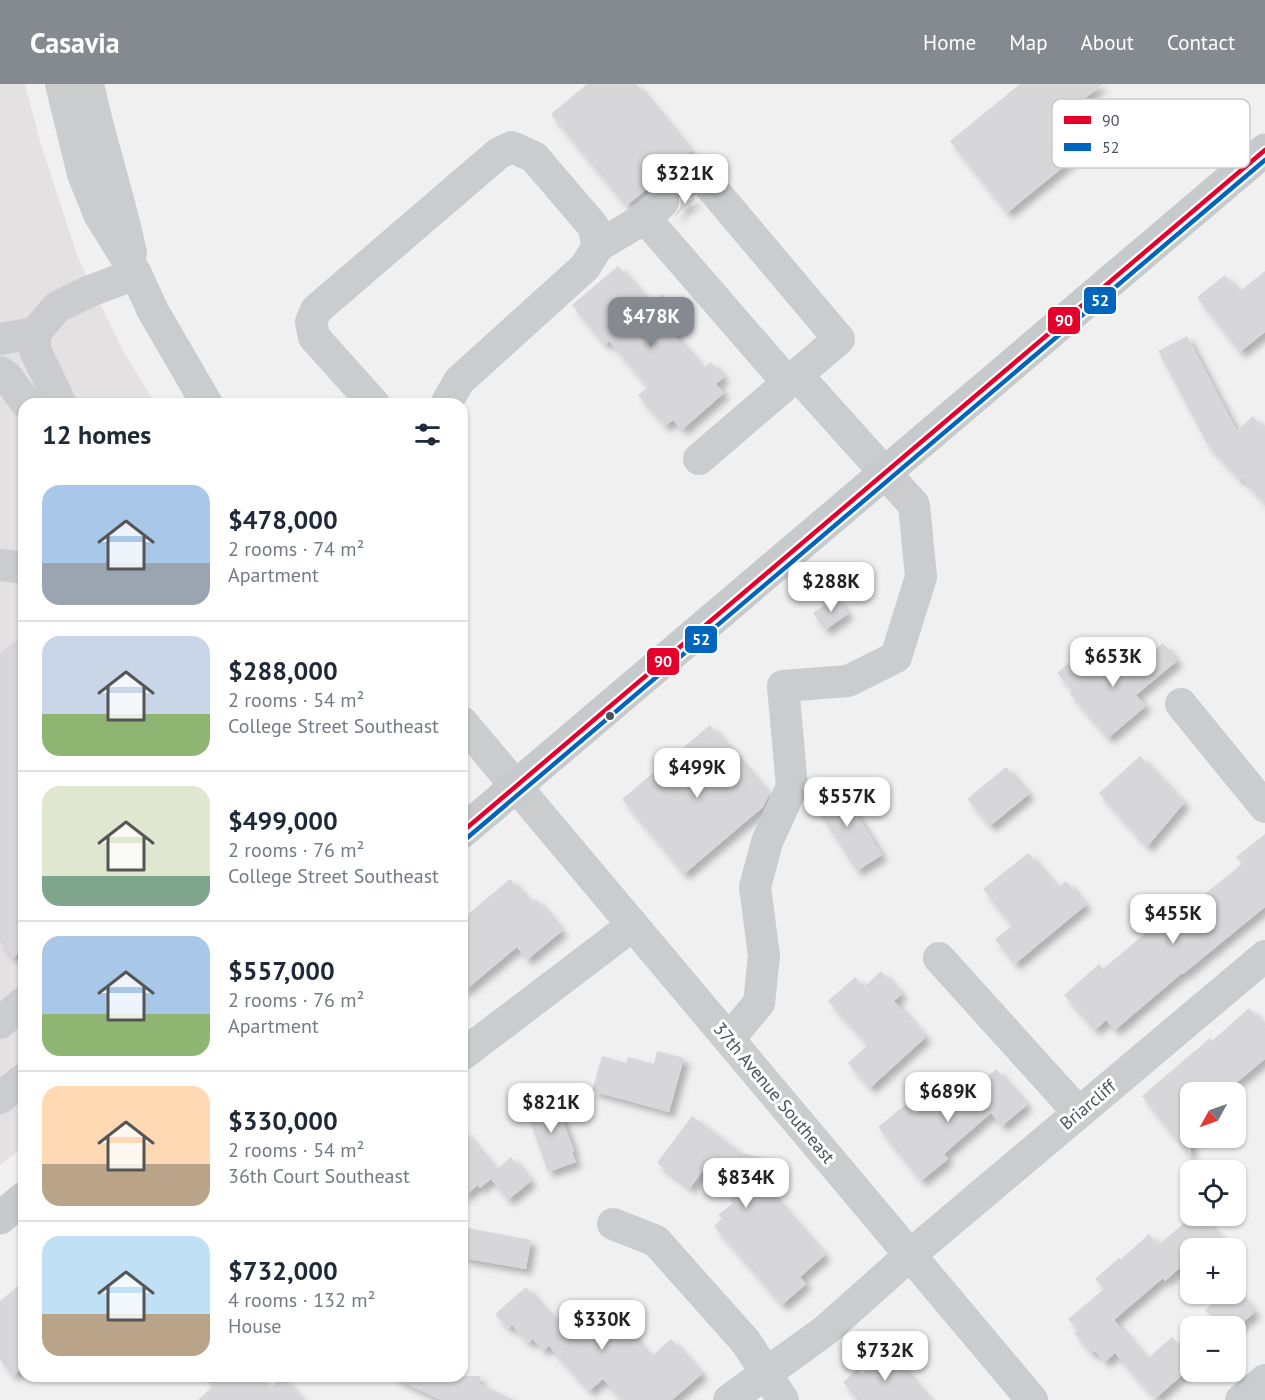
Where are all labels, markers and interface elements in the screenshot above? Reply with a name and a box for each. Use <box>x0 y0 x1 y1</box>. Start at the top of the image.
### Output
text: Casavia <box>30 24 120 61</box>
text: Home <box>923 29 976 56</box>
text: Map <box>1009 29 1048 56</box>
text: About <box>1081 29 1134 56</box>
text: Contact <box>1167 29 1235 56</box>
legend <box>1052 99 1250 168</box>
text: 90 <box>1102 110 1120 130</box>
text: 52 <box>1102 137 1119 157</box>
pin: $321K <box>643 154 727 205</box>
text: $321K <box>656 160 714 186</box>
line badge: 52 <box>1083 286 1117 315</box>
text: 52 <box>1091 290 1109 310</box>
pin: $478K <box>609 297 693 348</box>
text: $478K <box>622 303 680 329</box>
line badge: 90 <box>1047 306 1081 335</box>
text: 90 <box>1055 310 1073 330</box>
text: 12 homes <box>42 418 151 451</box>
icon: filters <box>411 418 444 451</box>
text: $478,000 <box>228 503 338 536</box>
icon: home <box>90 509 162 581</box>
text: 2 rooms · 74 m² <box>228 536 364 562</box>
text: Apartment <box>228 562 319 588</box>
pin: $288K <box>789 562 873 613</box>
text: $288K <box>802 568 860 594</box>
line badge: 52 <box>684 625 718 654</box>
text: 52 <box>692 629 710 649</box>
pin: $653K <box>1071 637 1155 688</box>
text: $653K <box>1084 643 1142 669</box>
line badge: 90 <box>646 647 680 676</box>
text: 90 <box>654 651 672 671</box>
text: $288,000 <box>228 654 338 687</box>
icon: home <box>90 660 162 732</box>
text: 2 rooms · 54 m² <box>228 687 364 713</box>
unlabelled marker <box>604 710 616 722</box>
text: College Street Southeast <box>228 713 439 739</box>
pin: $499K <box>655 748 739 799</box>
text: $499K <box>668 754 726 780</box>
pin: $557K <box>805 777 889 828</box>
text: $557K <box>818 783 876 809</box>
text: $499,000 <box>228 804 338 837</box>
icon: home <box>90 810 162 882</box>
text: 2 rooms · 76 m² <box>228 837 364 863</box>
text: College Street Southeast <box>228 863 439 889</box>
pin: $455K <box>1131 894 1215 945</box>
text: $455K <box>1144 900 1202 926</box>
text: $557,000 <box>228 954 335 987</box>
icon: home <box>90 960 162 1032</box>
text: 2 rooms · 76 m² <box>228 987 364 1013</box>
text: Apartment <box>228 1013 319 1039</box>
street label: 37th Avenue Southeast <box>709 1017 840 1168</box>
pin: $689K <box>906 1072 990 1123</box>
street label: Briarcliff <box>1055 1074 1121 1135</box>
text: $689K <box>919 1078 977 1104</box>
north arrow <box>1180 1082 1246 1148</box>
map controls <box>1180 1082 1246 1382</box>
pin: $821K <box>509 1083 593 1134</box>
text: $821K <box>522 1089 580 1115</box>
text: $330,000 <box>228 1104 338 1137</box>
icon: home <box>90 1110 162 1182</box>
text: 2 rooms · 54 m² <box>228 1137 364 1163</box>
pin: $834K <box>704 1158 788 1209</box>
button: locate <box>1180 1160 1246 1226</box>
text: 36th Court Southeast <box>228 1163 410 1189</box>
text: $834K <box>717 1164 775 1190</box>
button: + <box>1180 1238 1246 1304</box>
text: $732,000 <box>228 1254 338 1287</box>
icon: home <box>90 1260 162 1332</box>
text: 4 rooms · 132 m² <box>228 1287 375 1313</box>
pin: $330K <box>560 1300 644 1351</box>
text: $330K <box>573 1306 631 1332</box>
text: House <box>228 1313 282 1339</box>
button: − <box>1180 1316 1246 1382</box>
pin: $732K <box>843 1331 927 1382</box>
text: $732K <box>856 1337 914 1363</box>

